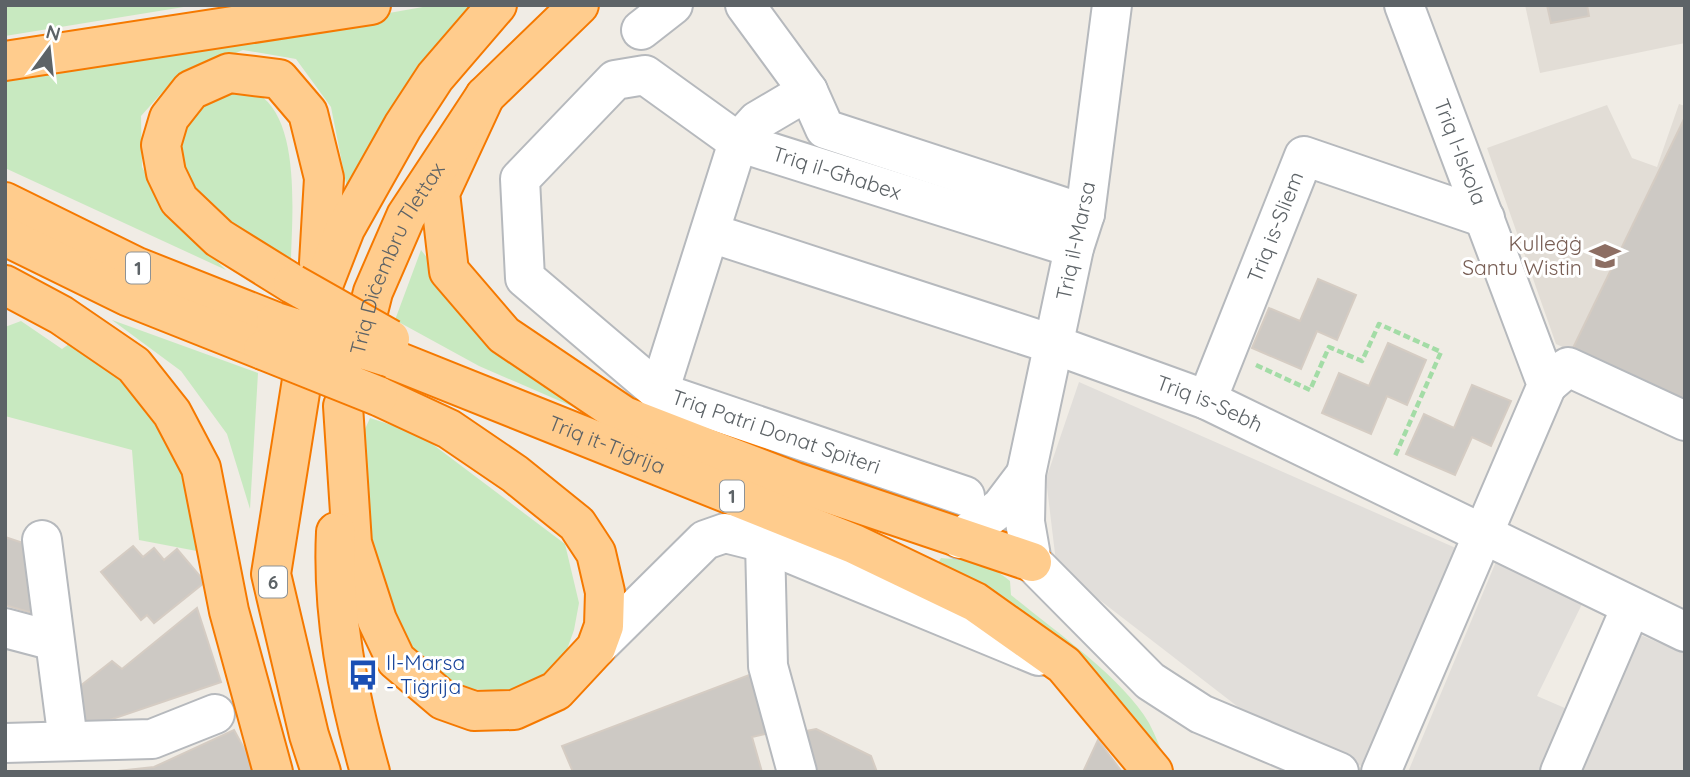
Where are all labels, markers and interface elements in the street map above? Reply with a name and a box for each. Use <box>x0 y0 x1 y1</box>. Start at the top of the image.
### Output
north arrow <box>14 14 84 84</box>
text: N <box>44 19 63 46</box>
street label: Triq l-Iskola <box>1429 95 1493 208</box>
street label: Triq il-Għabex <box>769 140 905 205</box>
street label: Triq Diċembru Tlettax <box>344 157 450 357</box>
street label: Triq is-Sliem <box>1241 168 1309 286</box>
street label: Triq il-Marsa <box>1050 179 1100 303</box>
place label: Kulleġġ Santu Wistin <box>1462 230 1582 280</box>
school or university icon: Kulleġġ Santu Wistin <box>1588 239 1622 273</box>
road number: 1 <box>126 252 150 284</box>
street label: Triq is-Sebħ <box>1153 369 1267 437</box>
street label: Triq Patri Donat Spiteri <box>668 383 884 479</box>
street label: Triq it-Tiġrija <box>545 409 669 479</box>
road number: 1 <box>720 481 744 512</box>
road number: 6 <box>259 566 287 597</box>
place label: Il-Marsa - Tiġrija <box>386 649 465 699</box>
bus stop icon: Il-Marsa - Tiġrija <box>346 658 380 692</box>

